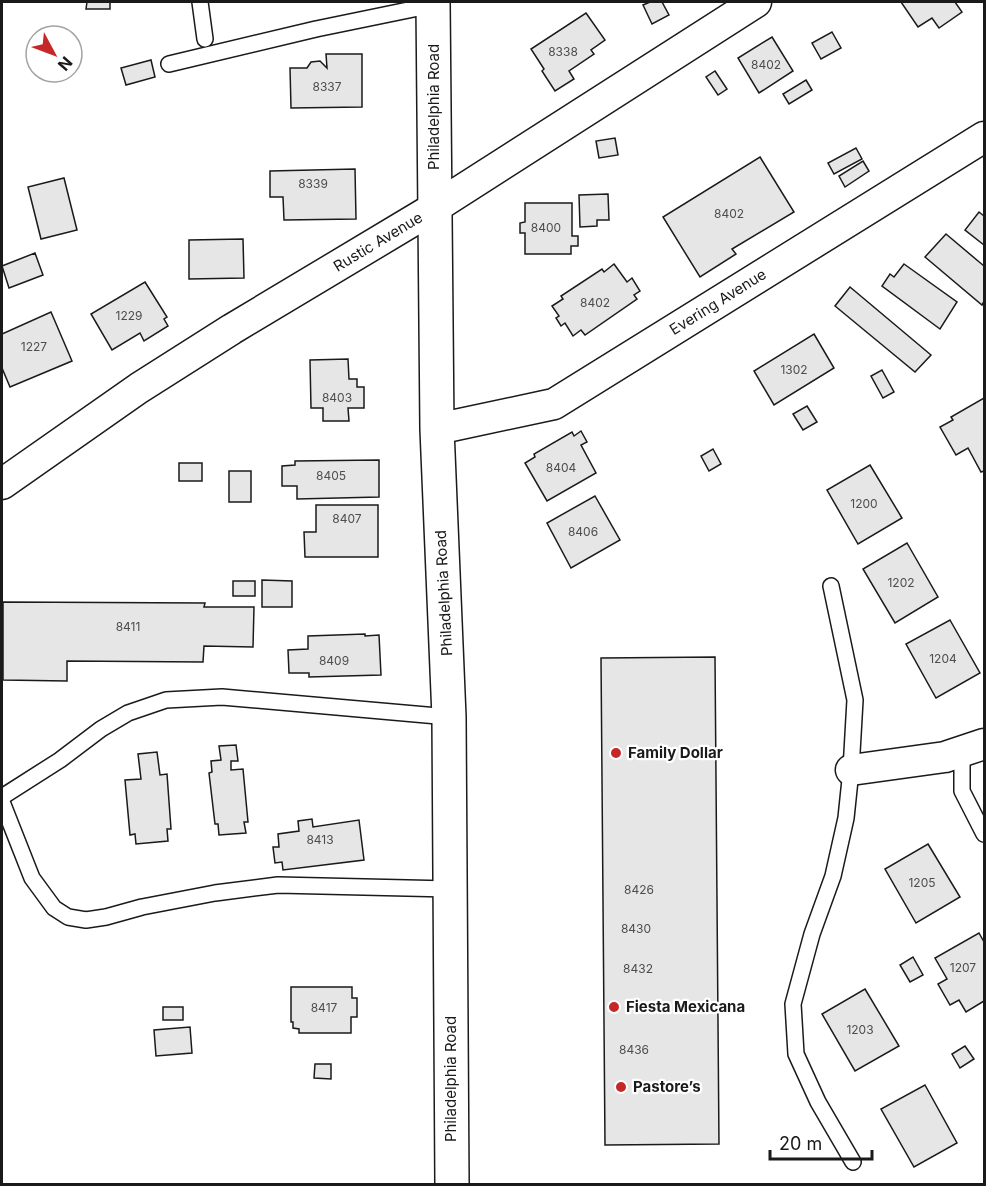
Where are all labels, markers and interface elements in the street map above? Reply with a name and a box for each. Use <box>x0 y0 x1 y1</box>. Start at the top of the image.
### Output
north arrow <box>24 24 84 84</box>
street label: Philadelphia Road <box>424 44 443 170</box>
house number: 8338 <box>548 44 578 59</box>
text: N <box>54 53 77 75</box>
house number: 8402 <box>751 57 781 72</box>
house number: 8337 <box>312 79 342 94</box>
house number: 8339 <box>298 176 328 191</box>
house number: 8402 <box>714 206 744 221</box>
street label: Rustic Avenue <box>330 208 426 276</box>
house number: 8400 <box>531 220 561 235</box>
street label: Evering Avenue <box>666 264 770 339</box>
house number: 8402 <box>580 295 610 310</box>
house number: 1229 <box>116 308 142 323</box>
house number: 1227 <box>21 339 47 354</box>
house number: 1302 <box>780 362 808 377</box>
house number: 8403 <box>322 390 352 405</box>
house number: 8404 <box>546 460 576 475</box>
house number: 8405 <box>316 468 346 483</box>
house number: 1200 <box>850 496 878 511</box>
house number: 8407 <box>332 511 362 526</box>
house number: 8406 <box>568 524 598 539</box>
street label: Philadelphia Road <box>431 530 456 657</box>
house number: 1202 <box>887 575 915 590</box>
house number: 8411 <box>116 619 140 634</box>
house number: 1204 <box>929 651 957 666</box>
house number: 8409 <box>319 653 349 668</box>
place label: Family Dollar <box>628 743 723 762</box>
marker: Family Dollar <box>609 746 623 760</box>
house number: 8413 <box>306 832 334 847</box>
house number: 1205 <box>908 875 936 890</box>
house number: 8426 <box>624 882 654 897</box>
house number: 8430 <box>621 921 651 936</box>
house number: 1207 <box>950 960 976 975</box>
house number: 8432 <box>623 961 653 976</box>
place label: Fiesta Mexicana <box>626 997 745 1016</box>
house number: 8417 <box>311 1000 338 1015</box>
marker: Fiesta Mexicana <box>607 1000 621 1014</box>
street label: Philadelphia Road <box>441 1016 460 1142</box>
house number: 1203 <box>846 1022 874 1037</box>
house number: 8436 <box>619 1042 649 1057</box>
place label: Pastore’s <box>633 1077 701 1096</box>
marker: Pastore’s <box>614 1080 628 1094</box>
scale bar <box>770 1123 872 1161</box>
text: 20 m <box>779 1133 822 1154</box>

